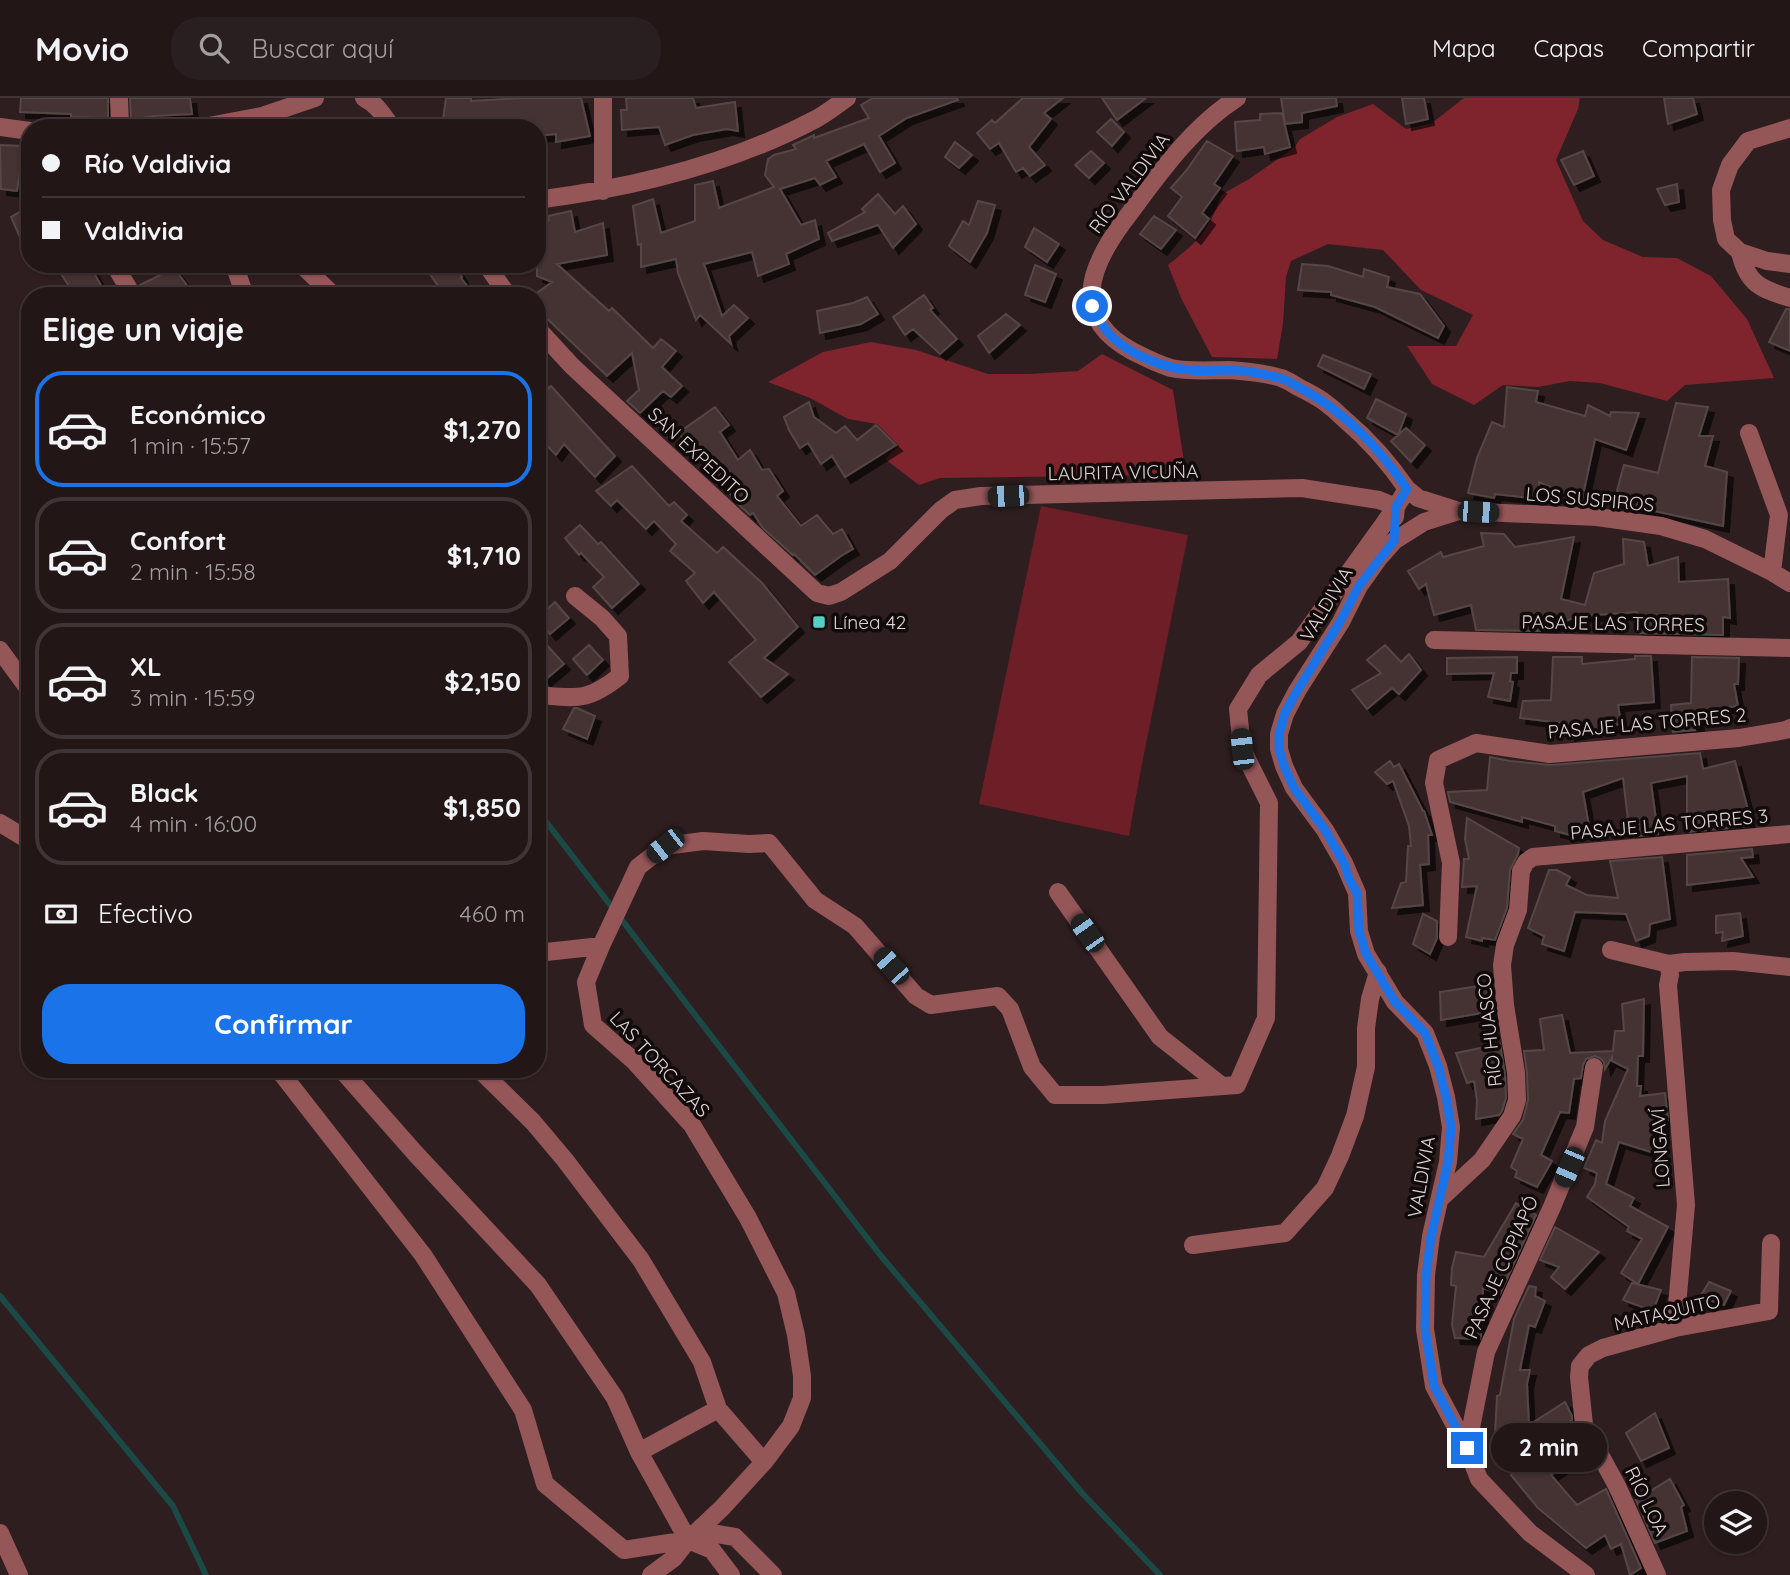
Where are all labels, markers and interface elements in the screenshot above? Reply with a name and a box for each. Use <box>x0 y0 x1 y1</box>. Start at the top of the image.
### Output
search box <box>171 17 661 80</box>
text: Movio <box>35 28 129 69</box>
icon: search <box>195 29 233 67</box>
text: Buscar aquí <box>251 32 394 65</box>
text: Mapa <box>1432 33 1496 63</box>
text: Capas <box>1534 33 1604 63</box>
text: Compartir <box>1642 33 1755 63</box>
street label: RÍO VALDIVIA <box>1083 128 1175 238</box>
text: Río Valdivia <box>84 147 231 180</box>
text: Valdivia <box>84 214 184 247</box>
route start <box>1076 290 1108 322</box>
text: Elige un viaje <box>42 309 244 349</box>
icon: car <box>46 398 109 461</box>
text: Económico <box>130 398 266 431</box>
street label: SAN EXPEDITO <box>643 402 755 508</box>
text: $1,270 <box>443 413 521 446</box>
text: 1 min · 15:57 <box>130 431 251 460</box>
street label: LAURITA VICUÑA <box>1047 459 1199 485</box>
street label: LOS SUSPIROS <box>1525 481 1655 517</box>
car <box>987 485 1030 507</box>
car <box>1457 500 1500 524</box>
icon: car <box>46 524 109 587</box>
text: Confort <box>130 524 227 557</box>
text: $1,710 <box>447 539 521 572</box>
text: 2 min · 15:58 <box>130 557 256 586</box>
street label: VALDIVIA <box>1294 562 1358 646</box>
street label: PASAJE LAS TORRES <box>1521 609 1705 637</box>
place label: Línea 42 <box>833 610 906 634</box>
marker: Línea 42 <box>811 614 827 630</box>
icon: car <box>46 650 109 713</box>
text: XL <box>130 650 162 683</box>
text: $2,150 <box>444 665 521 698</box>
text: 3 min · 15:59 <box>130 683 255 712</box>
street label: PASAJE LAS TORRES 2 <box>1547 702 1747 744</box>
car <box>1230 727 1255 771</box>
icon: car <box>46 776 109 839</box>
text: Black <box>130 776 199 809</box>
text: $1,850 <box>443 791 521 824</box>
street label: PASAJE LAS TORRES 3 <box>1569 803 1769 845</box>
text: 4 min · 16:00 <box>130 809 257 838</box>
car <box>642 825 689 867</box>
icon: cash <box>42 895 80 933</box>
text: Efectivo <box>98 897 193 930</box>
text: 460 m <box>460 899 525 928</box>
car <box>1067 910 1108 956</box>
car <box>870 943 913 989</box>
street label: RÍO HUASCO <box>1471 972 1507 1088</box>
button: Confirmar <box>42 984 525 1064</box>
street label: LAS TORCAZAS <box>605 1006 715 1122</box>
street label: LONGAVÍ <box>1645 1106 1675 1188</box>
street label: VALDIVIA <box>1402 1134 1440 1220</box>
car <box>1552 1144 1587 1190</box>
street label: PASAJE COPIAPÓ <box>1459 1192 1543 1342</box>
street label: MATAQUITO <box>1611 1288 1723 1336</box>
callout: 2 min <box>1492 1424 1607 1472</box>
route end <box>1451 1432 1483 1464</box>
text: 2 min <box>1519 1433 1579 1462</box>
street label: RÍO LOA <box>1620 1463 1674 1539</box>
map controls <box>1704 1491 1767 1554</box>
button: layers <box>1704 1491 1767 1554</box>

